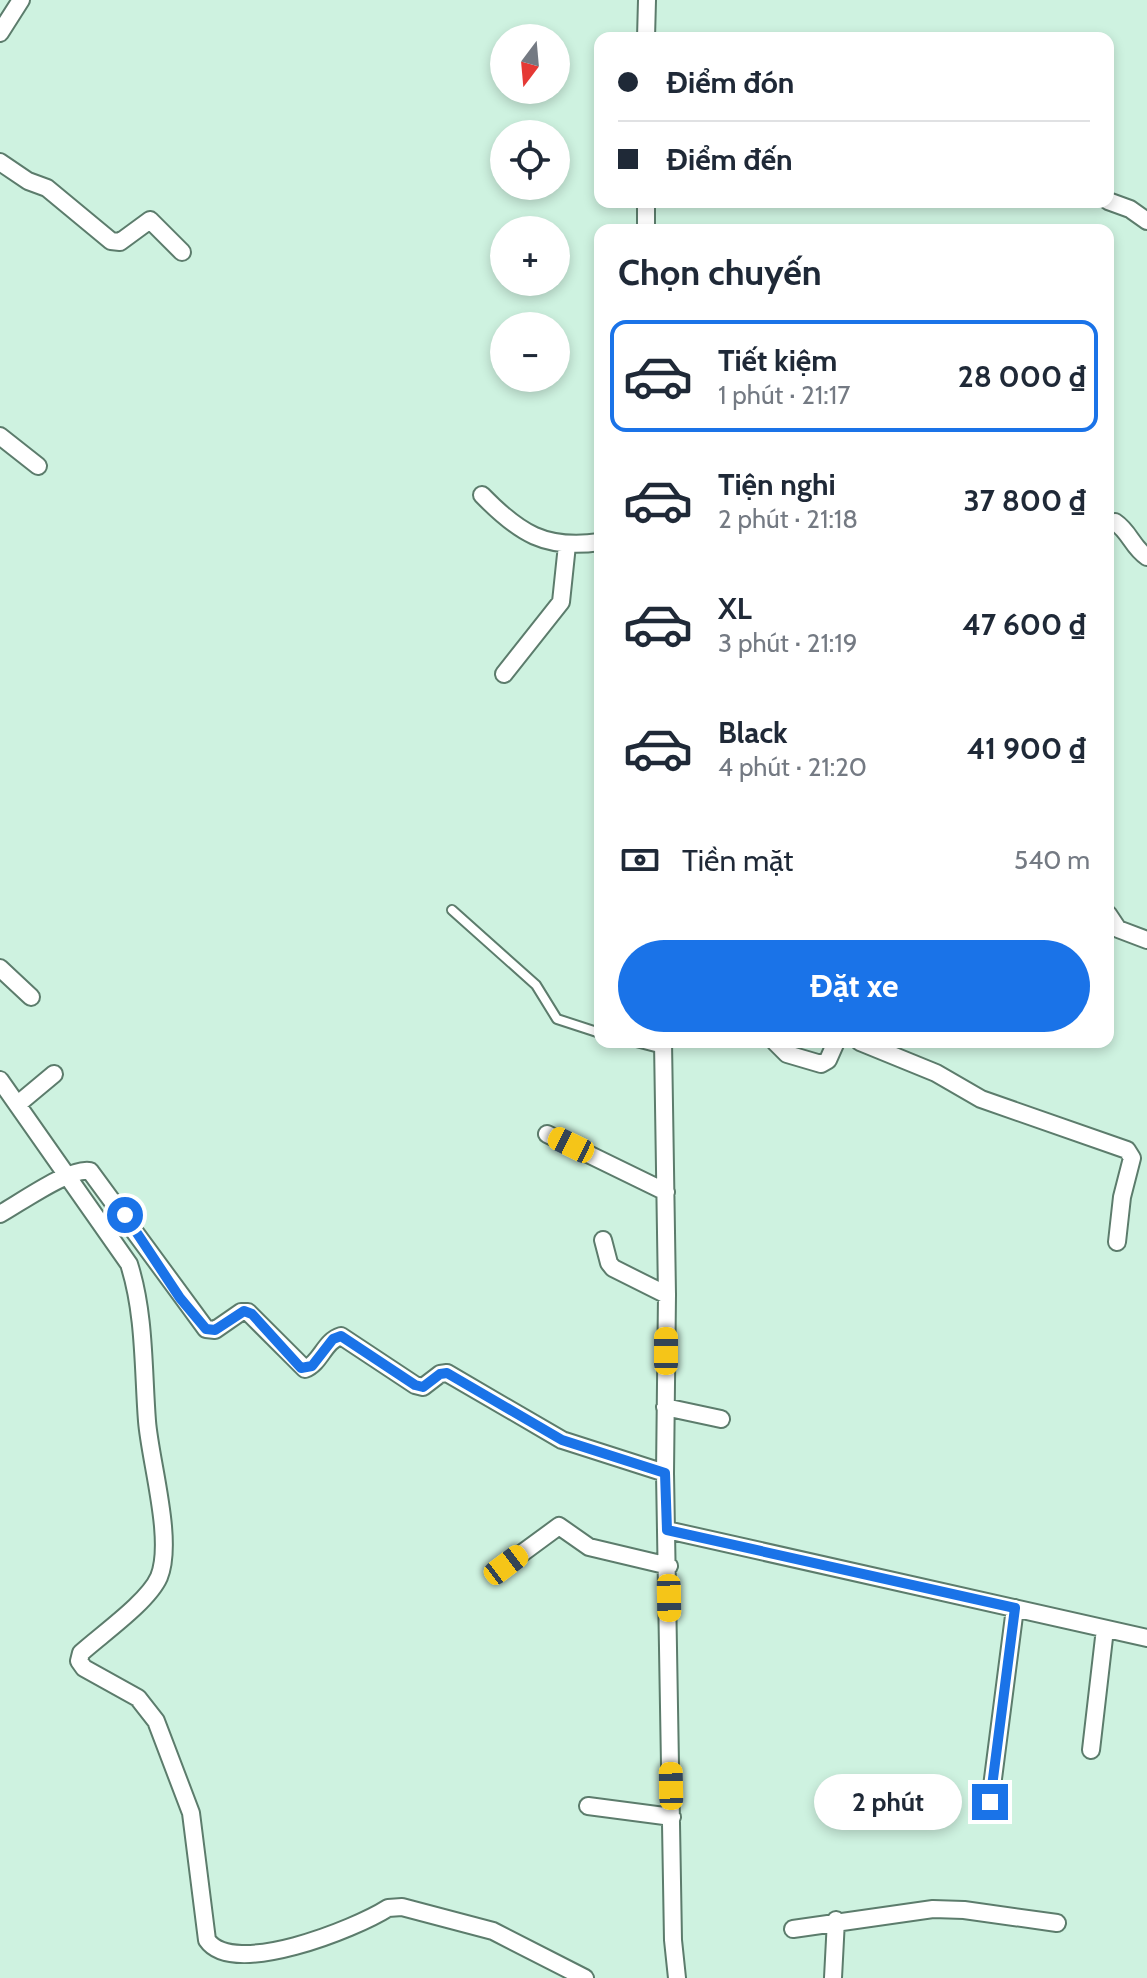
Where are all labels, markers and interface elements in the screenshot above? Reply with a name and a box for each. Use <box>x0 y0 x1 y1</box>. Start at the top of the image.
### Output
north arrow <box>490 24 570 104</box>
map controls <box>490 24 570 392</box>
text: Điểm đón <box>666 64 794 101</box>
button: locate <box>490 120 570 200</box>
text: Điểm đến <box>666 141 793 178</box>
button: + <box>490 216 570 296</box>
text: Chọn chuyến <box>618 250 822 294</box>
button: − <box>490 312 570 392</box>
icon: car <box>622 340 694 412</box>
text: Tiết kiệm <box>718 342 837 379</box>
text: 28 000 ₫ <box>958 358 1086 395</box>
text: 1 phút · 21:17 <box>718 379 850 411</box>
icon: car <box>622 464 694 536</box>
text: Tiện nghi <box>718 466 836 503</box>
text: 37 800 ₫ <box>963 482 1086 519</box>
text: 2 phút · 21:18 <box>718 503 858 535</box>
icon: car <box>622 588 694 660</box>
text: XL <box>718 590 752 627</box>
text: 47 600 ₫ <box>962 606 1086 643</box>
text: 3 phút · 21:19 <box>718 627 858 659</box>
icon: car <box>622 712 694 784</box>
text: Black <box>718 714 788 751</box>
text: 41 900 ₫ <box>967 730 1086 767</box>
text: 4 phút · 21:20 <box>718 751 867 783</box>
icon: cash <box>618 838 662 882</box>
text: Tiền mặt <box>682 842 793 879</box>
text: 540 m <box>1014 844 1090 876</box>
button: Đặt xe <box>618 940 1090 1032</box>
car <box>544 1124 598 1166</box>
route start <box>107 1197 143 1233</box>
car <box>654 1327 678 1375</box>
car <box>480 1541 532 1589</box>
car <box>657 1574 681 1622</box>
car <box>659 1762 683 1810</box>
callout: 2 phút <box>814 1774 962 1830</box>
route end <box>972 1784 1008 1820</box>
text: 2 phút <box>852 1786 924 1818</box>

